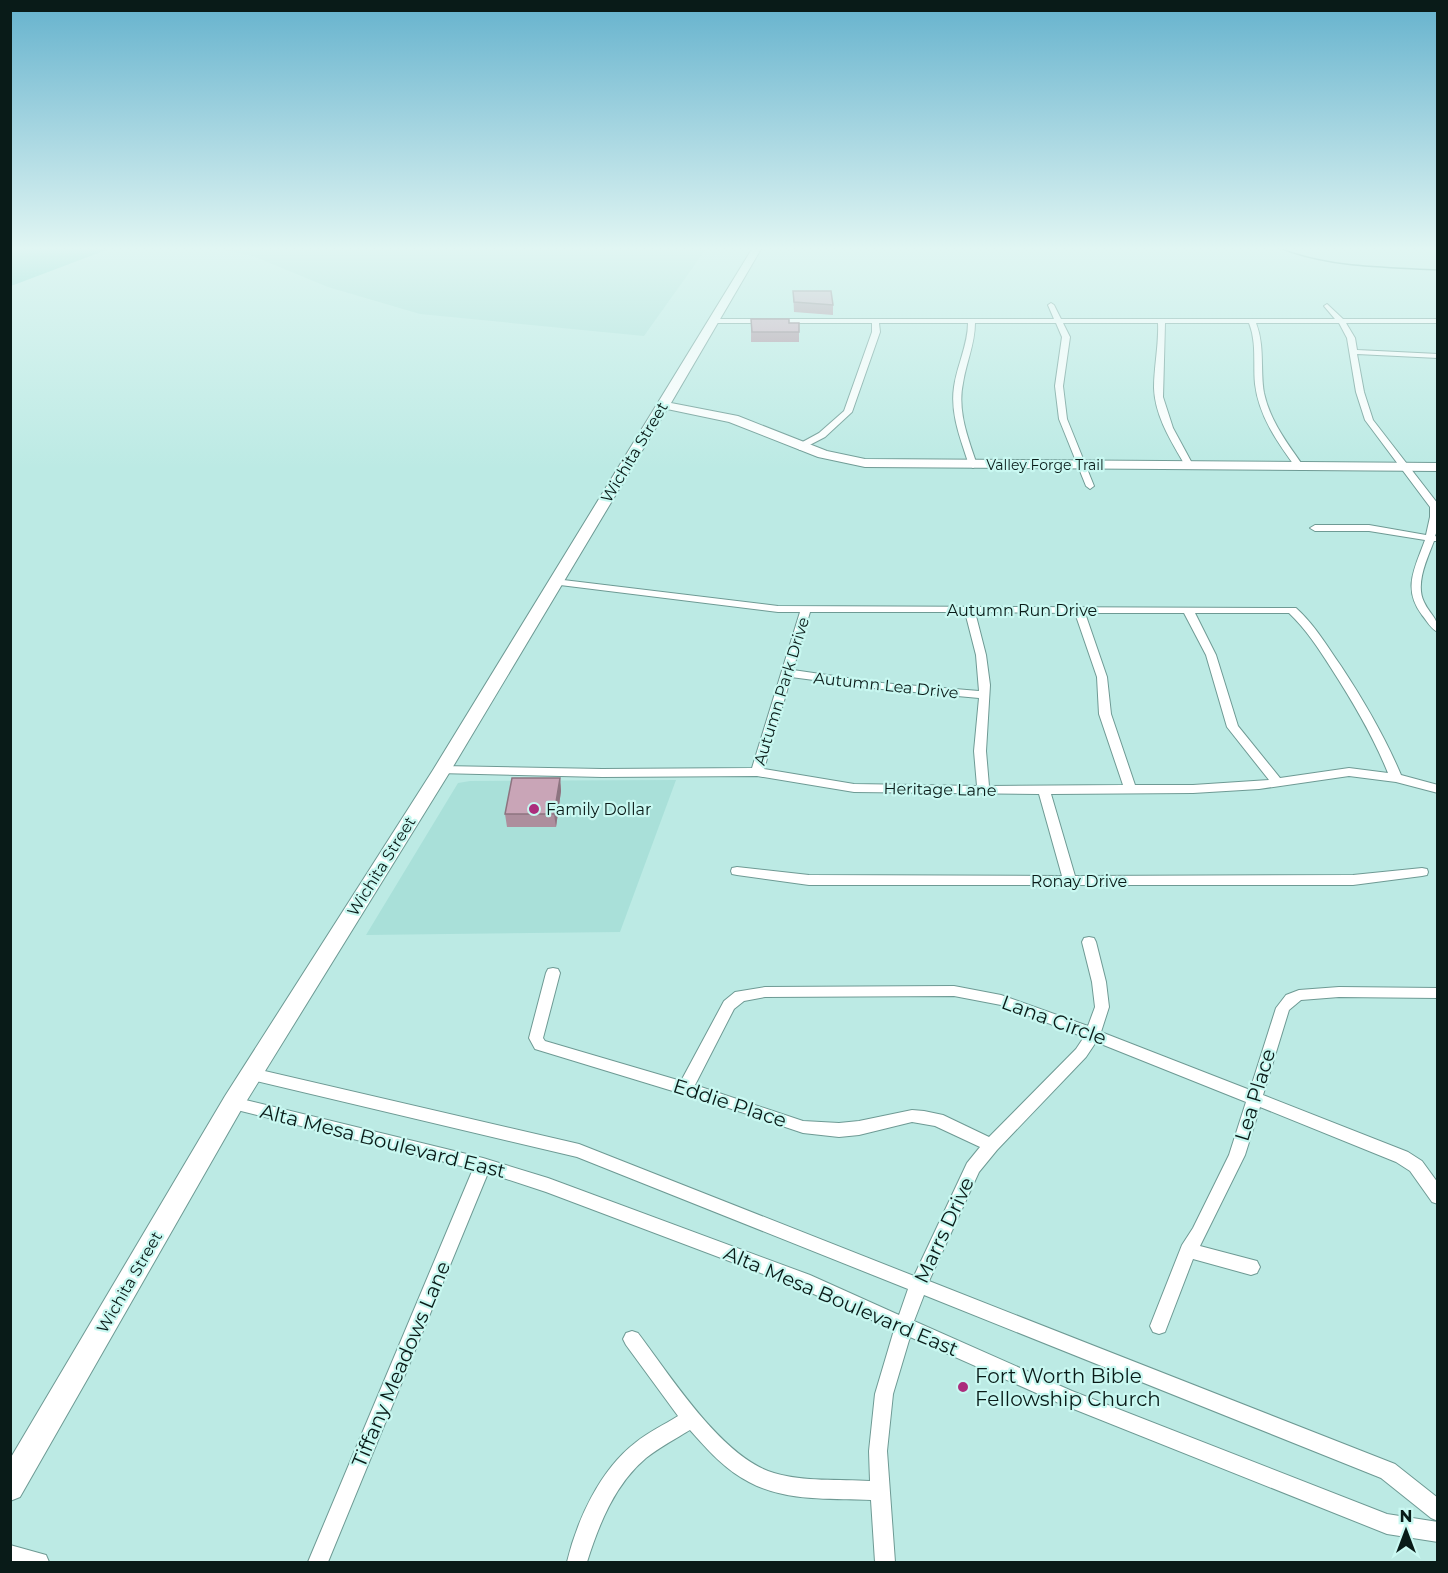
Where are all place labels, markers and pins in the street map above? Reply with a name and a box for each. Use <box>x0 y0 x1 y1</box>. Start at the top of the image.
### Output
place label: Family Dollar <box>546 800 651 819</box>
marker: Family Dollar <box>527 802 541 816</box>
place label: Fort Worth Bible Fellowship Church <box>975 1364 1161 1411</box>
marker: Fort Worth Bible Fellowship Church <box>956 1380 970 1394</box>

